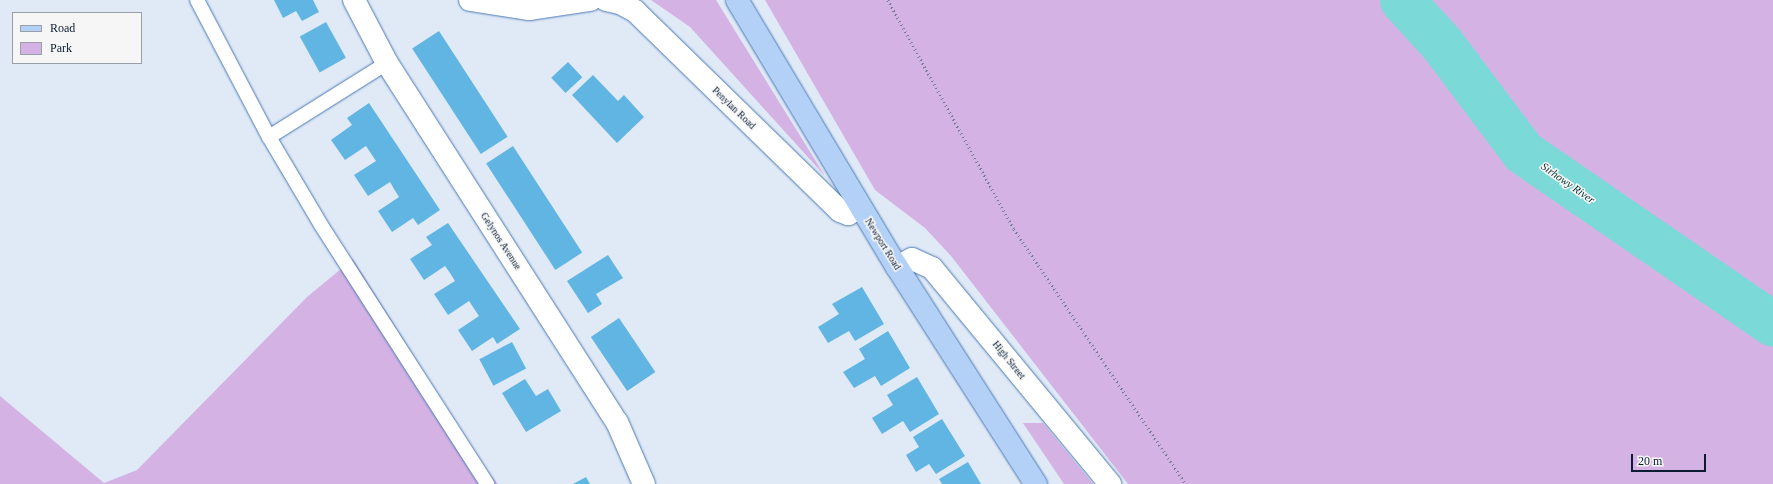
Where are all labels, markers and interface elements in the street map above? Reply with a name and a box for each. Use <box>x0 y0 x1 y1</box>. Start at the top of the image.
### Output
legend <box>12 12 142 64</box>
text: Road <box>50 21 75 35</box>
text: Park <box>50 41 72 55</box>
street label: Penylan Road <box>710 84 758 132</box>
water label: Sirhowy River <box>1539 160 1597 206</box>
street label: Gelynos Avenue <box>478 210 524 272</box>
street label: Newport Road <box>862 216 904 272</box>
street label: High Street <box>990 338 1028 382</box>
scale bar <box>1633 446 1708 472</box>
text: 20 m <box>1638 454 1662 468</box>

